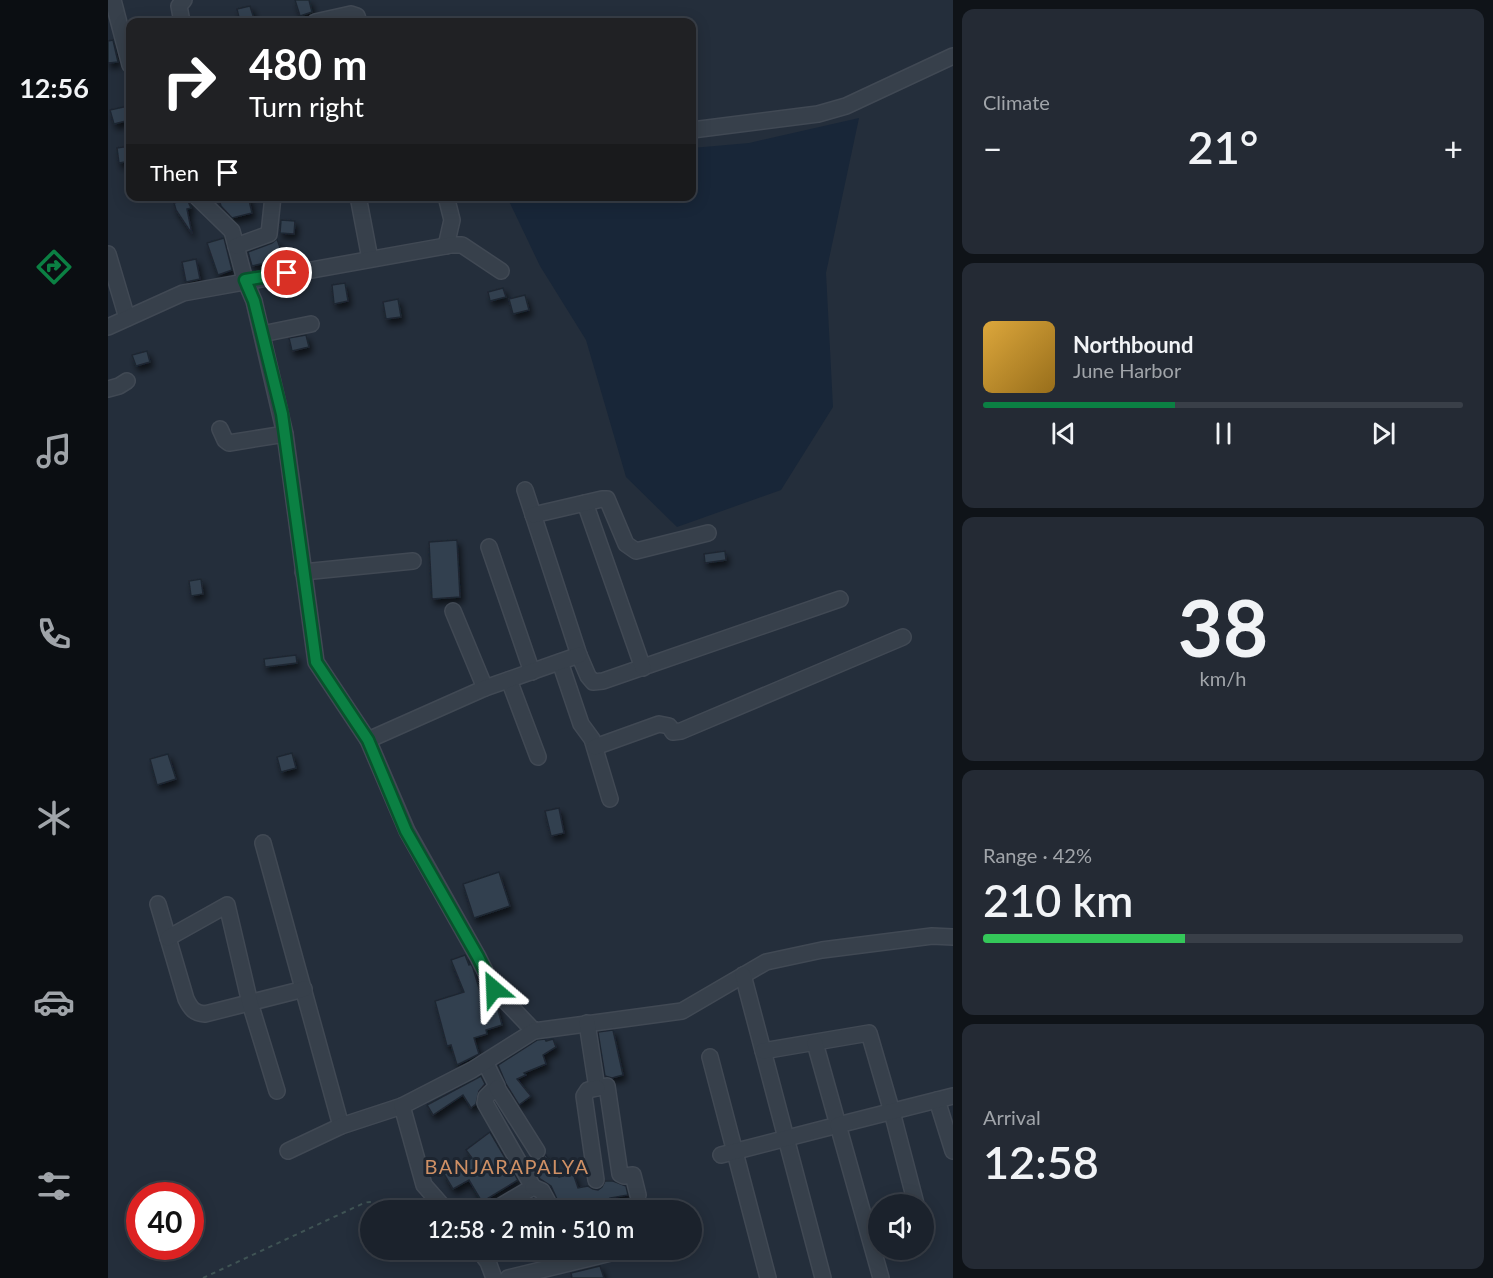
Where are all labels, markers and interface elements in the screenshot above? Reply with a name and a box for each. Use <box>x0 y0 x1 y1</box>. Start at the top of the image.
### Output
text: 480 m <box>249 39 367 89</box>
icon: right <box>150 42 228 120</box>
text: 12:56 <box>19 71 89 104</box>
text: Turn right <box>249 90 364 123</box>
text: Climate <box>983 90 1050 114</box>
text: 21° <box>1188 120 1258 174</box>
text: − <box>983 128 1002 168</box>
text: + <box>1444 128 1463 168</box>
icon: arrive <box>211 156 244 189</box>
text: Then <box>150 159 199 186</box>
icon: directions <box>33 246 75 288</box>
pin <box>261 247 312 298</box>
icon: arrive <box>270 256 303 289</box>
text: Northbound <box>1073 331 1193 358</box>
text: June Harbor <box>1073 358 1181 382</box>
icon: previous <box>1047 417 1080 450</box>
icon: pause <box>1207 417 1240 450</box>
icon: next <box>1367 417 1400 450</box>
icon: music <box>33 430 75 472</box>
text: 38 <box>1178 580 1268 674</box>
icon: phone <box>33 613 75 655</box>
text: km/h <box>1200 666 1246 690</box>
icon: climate <box>33 797 75 839</box>
text: Range · 42% <box>983 843 1092 867</box>
text: 210 km <box>983 873 1133 927</box>
position arrow <box>462 957 526 1021</box>
icon: car <box>33 981 75 1023</box>
text: Arrival <box>983 1105 1041 1129</box>
text: 12:58 <box>983 1135 1099 1189</box>
district label: BANJARAPALYA <box>425 1154 589 1178</box>
icon: filters <box>33 1165 75 1207</box>
speed limit sign: 40 <box>126 1182 204 1260</box>
map controls <box>868 1194 934 1260</box>
button: sound <box>868 1194 934 1260</box>
text: 12:58 · 2 min · 510 m <box>428 1216 634 1243</box>

